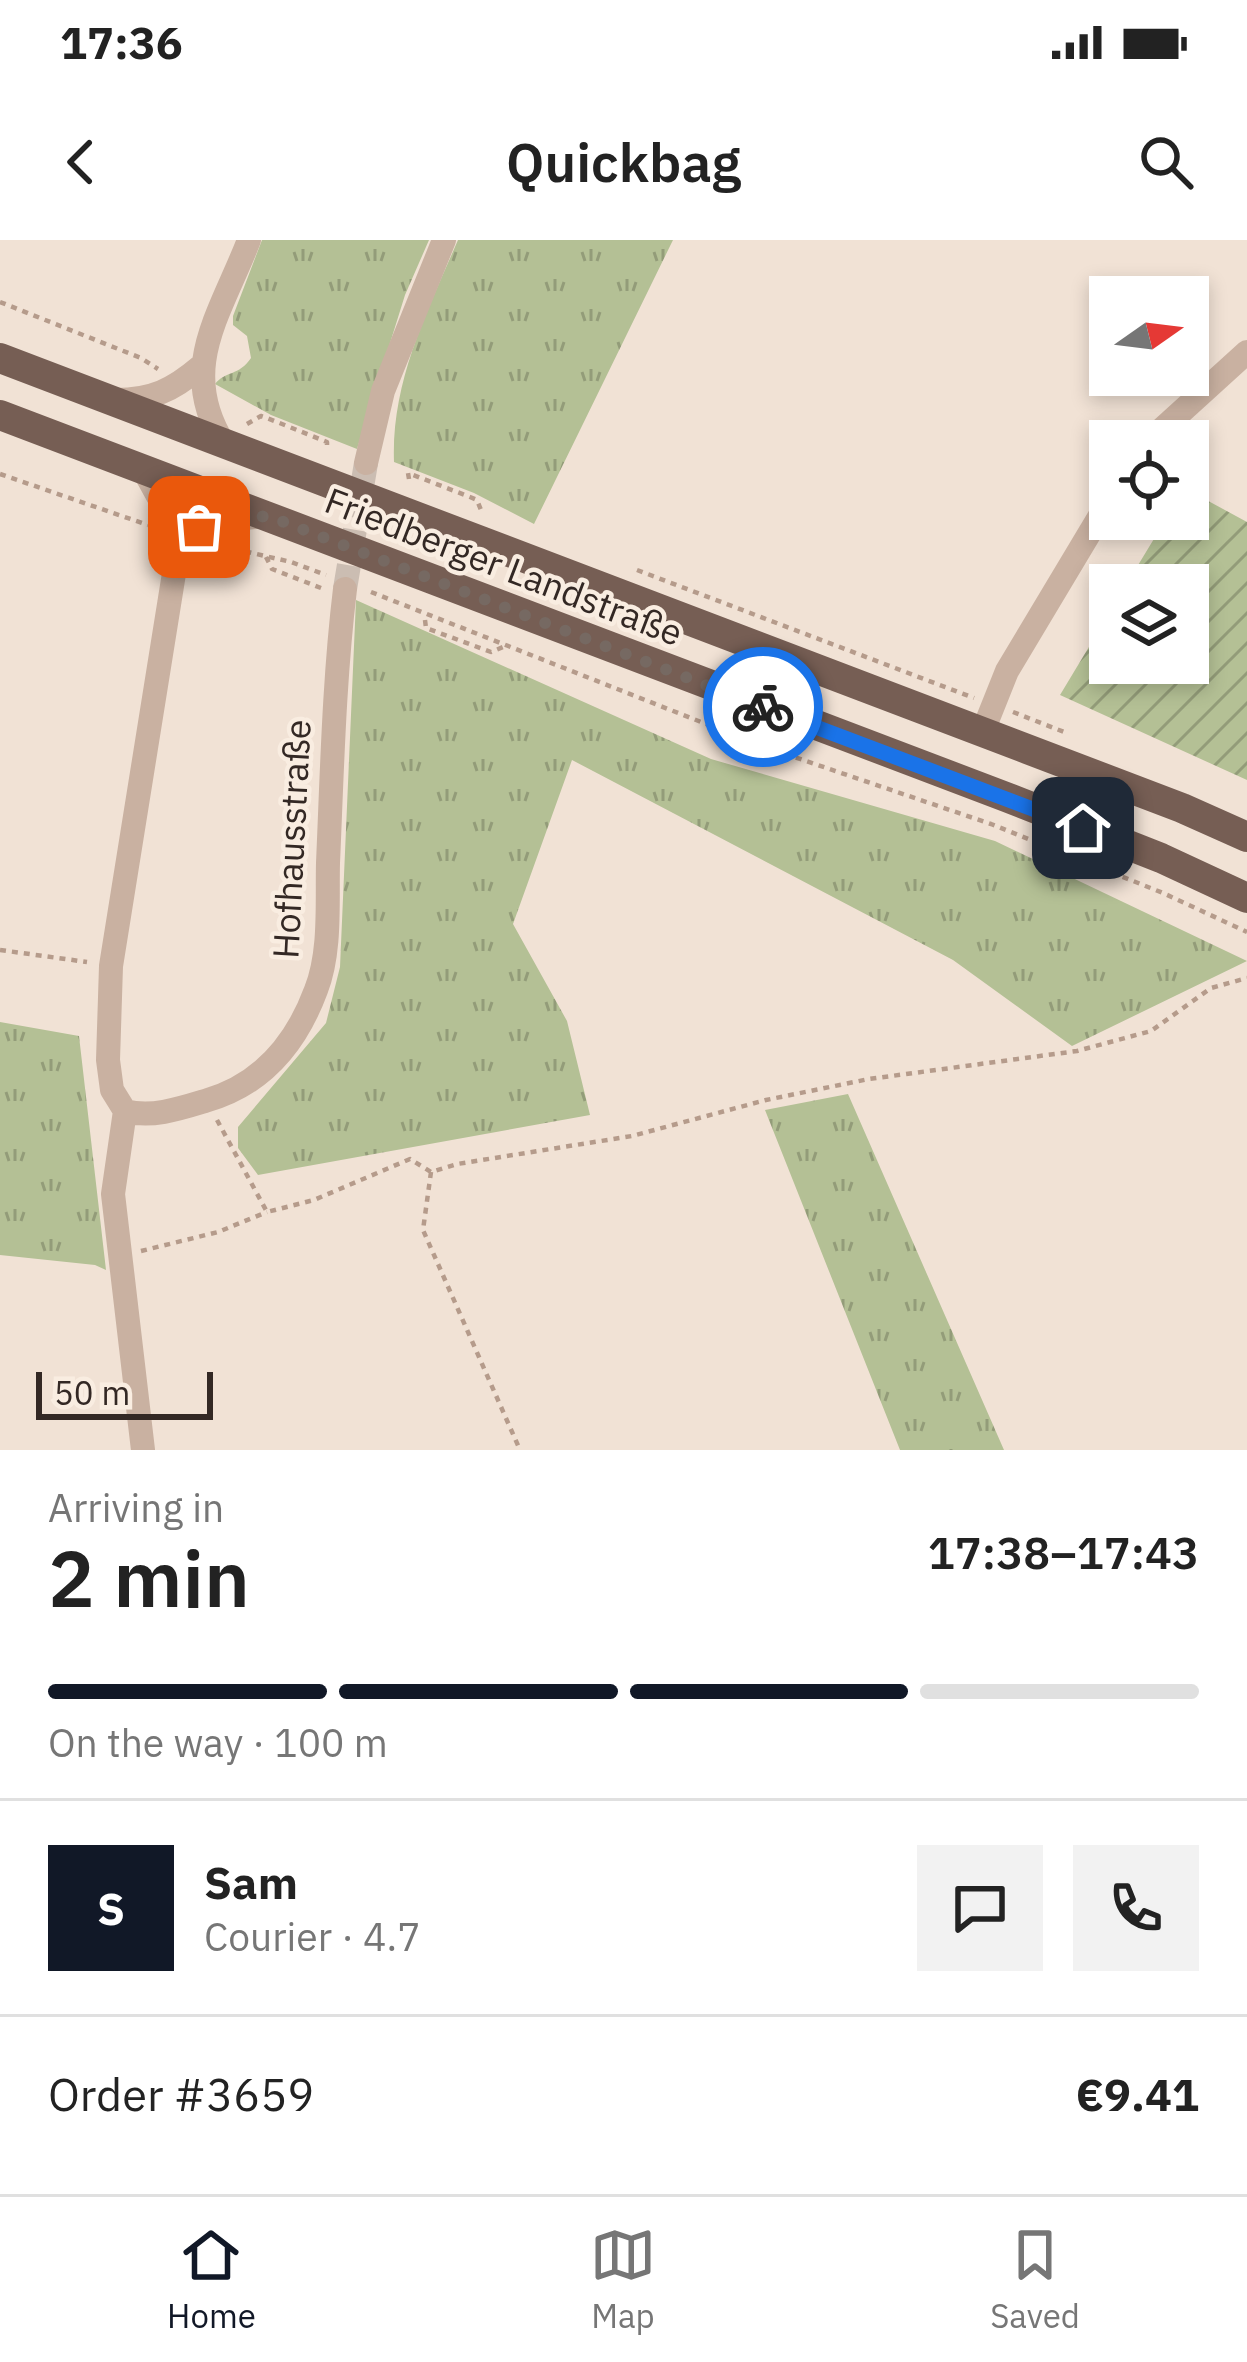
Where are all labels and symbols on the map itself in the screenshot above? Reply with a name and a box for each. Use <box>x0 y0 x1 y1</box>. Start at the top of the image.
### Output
north arrow <box>1089 276 1209 396</box>
pin <box>148 476 250 578</box>
street label: Friedberger Landstraße <box>319 476 689 656</box>
courier <box>703 647 823 767</box>
street label: Hofhausstraße <box>261 718 321 960</box>
pin <box>1032 777 1134 879</box>
scale bar <box>36 1366 213 1419</box>

